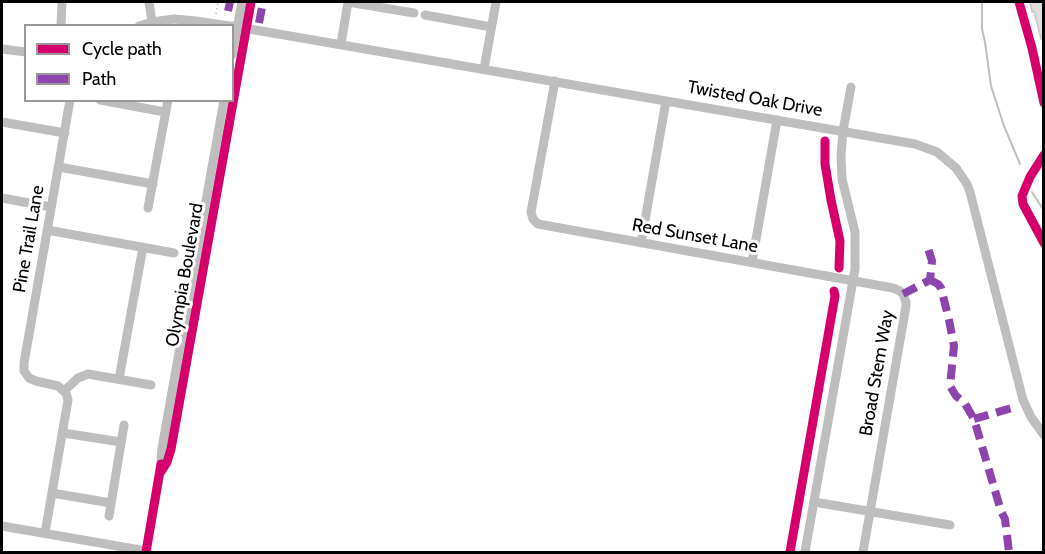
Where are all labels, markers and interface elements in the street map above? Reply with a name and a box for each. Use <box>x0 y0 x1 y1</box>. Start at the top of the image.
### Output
legend <box>24 24 234 102</box>
text: Cycle path <box>82 38 162 60</box>
text: Path <box>82 68 116 90</box>
street label: Twisted Oak Drive <box>686 76 824 122</box>
street label: Pine Trail Lane <box>9 184 49 294</box>
street label: Olympia Boulevard <box>162 201 208 349</box>
street label: Red Sunset Lane <box>630 214 760 258</box>
street label: Broad Stem Way <box>855 308 899 438</box>

